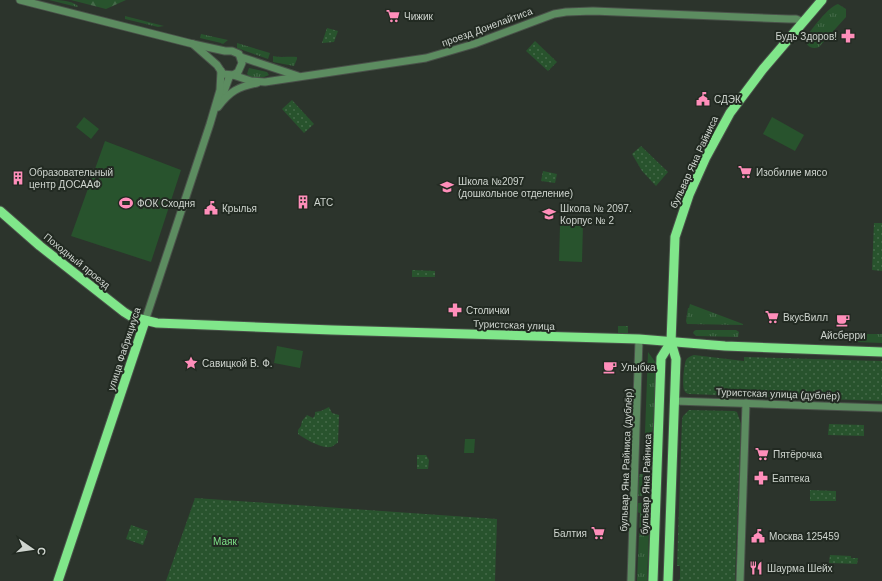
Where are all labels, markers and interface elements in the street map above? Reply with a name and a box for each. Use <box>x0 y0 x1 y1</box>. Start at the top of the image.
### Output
street label: проезд Донелайтиса <box>440 5 534 49</box>
supermarket icon: Чижик <box>385 8 401 24</box>
place label: Чижик <box>404 11 434 22</box>
pharmacy icon: Будь Здоров! <box>840 28 856 44</box>
place label: Будь Здоров! <box>776 31 837 42</box>
public building icon: СДЭК <box>695 91 711 107</box>
place label: СДЭК <box>714 94 741 105</box>
street label: бульвар Яна Райниса <box>668 114 720 210</box>
supermarket icon: Изобилие мясо <box>737 164 753 180</box>
place label: Образовательный центр ДОСААФ <box>29 167 113 190</box>
place label: Изобилие мясо <box>756 167 828 178</box>
building icon: Образовательный центр ДОСААФ <box>10 170 26 186</box>
place label: Школа №2097 (дошкольное отделение) <box>458 176 573 199</box>
school or university icon: Школа №2097 (дошкольное отделение) <box>439 179 455 195</box>
building icon: АТС <box>295 194 311 210</box>
sports icon: ФОК Сходня <box>118 195 134 211</box>
place label: АТС <box>314 197 333 208</box>
place label: ФОК Сходня <box>137 198 195 209</box>
public building icon: Крылья <box>203 200 219 216</box>
place label: Крылья <box>222 203 257 214</box>
place label: Школа № 2097. Корпус № 2 <box>560 203 632 226</box>
school or university icon: Школа № 2097. Корпус № 2 <box>541 206 557 222</box>
street label: Походный проезд <box>42 231 112 291</box>
pharmacy icon: Столички <box>447 302 463 318</box>
street label: улица Фабрициуса <box>105 305 143 392</box>
place label: Столички <box>466 305 510 316</box>
supermarket icon: ВкусВилл <box>764 309 780 325</box>
place label: ВкусВилл <box>783 312 828 323</box>
cafe icon: Айсберри <box>835 312 851 328</box>
street label: Туристская улица <box>473 318 556 332</box>
place label: Айсберри <box>820 330 866 341</box>
place icon: Савицкой В. Ф. <box>183 355 199 371</box>
place label: Савицкой В. Ф. <box>202 358 273 369</box>
cafe icon: Улыбка <box>602 359 618 375</box>
place label: Улыбка <box>621 362 656 373</box>
street label: Туристская улица (дублёр) <box>716 386 840 402</box>
street label: бульвар Яна Райниса (дублёр) <box>618 388 634 532</box>
street label: бульвар Яна Райниса <box>639 433 653 535</box>
supermarket icon: Пятёрочка <box>754 446 770 462</box>
place label: Пятёрочка <box>773 449 822 460</box>
pharmacy icon: Еаптека <box>753 470 769 486</box>
place label: Еаптека <box>772 473 810 484</box>
supermarket icon: Балтия <box>590 525 606 541</box>
place label: Балтия <box>553 528 587 539</box>
public building icon: Москва 125459 <box>750 528 766 544</box>
north arrow <box>12 529 52 569</box>
place label: Москва 125459 <box>769 531 840 542</box>
park label: Маяк <box>213 536 238 547</box>
text: С <box>35 546 48 557</box>
restaurant icon: Шаурма Шейх <box>748 560 764 576</box>
place label: Шаурма Шейх <box>767 563 833 574</box>

